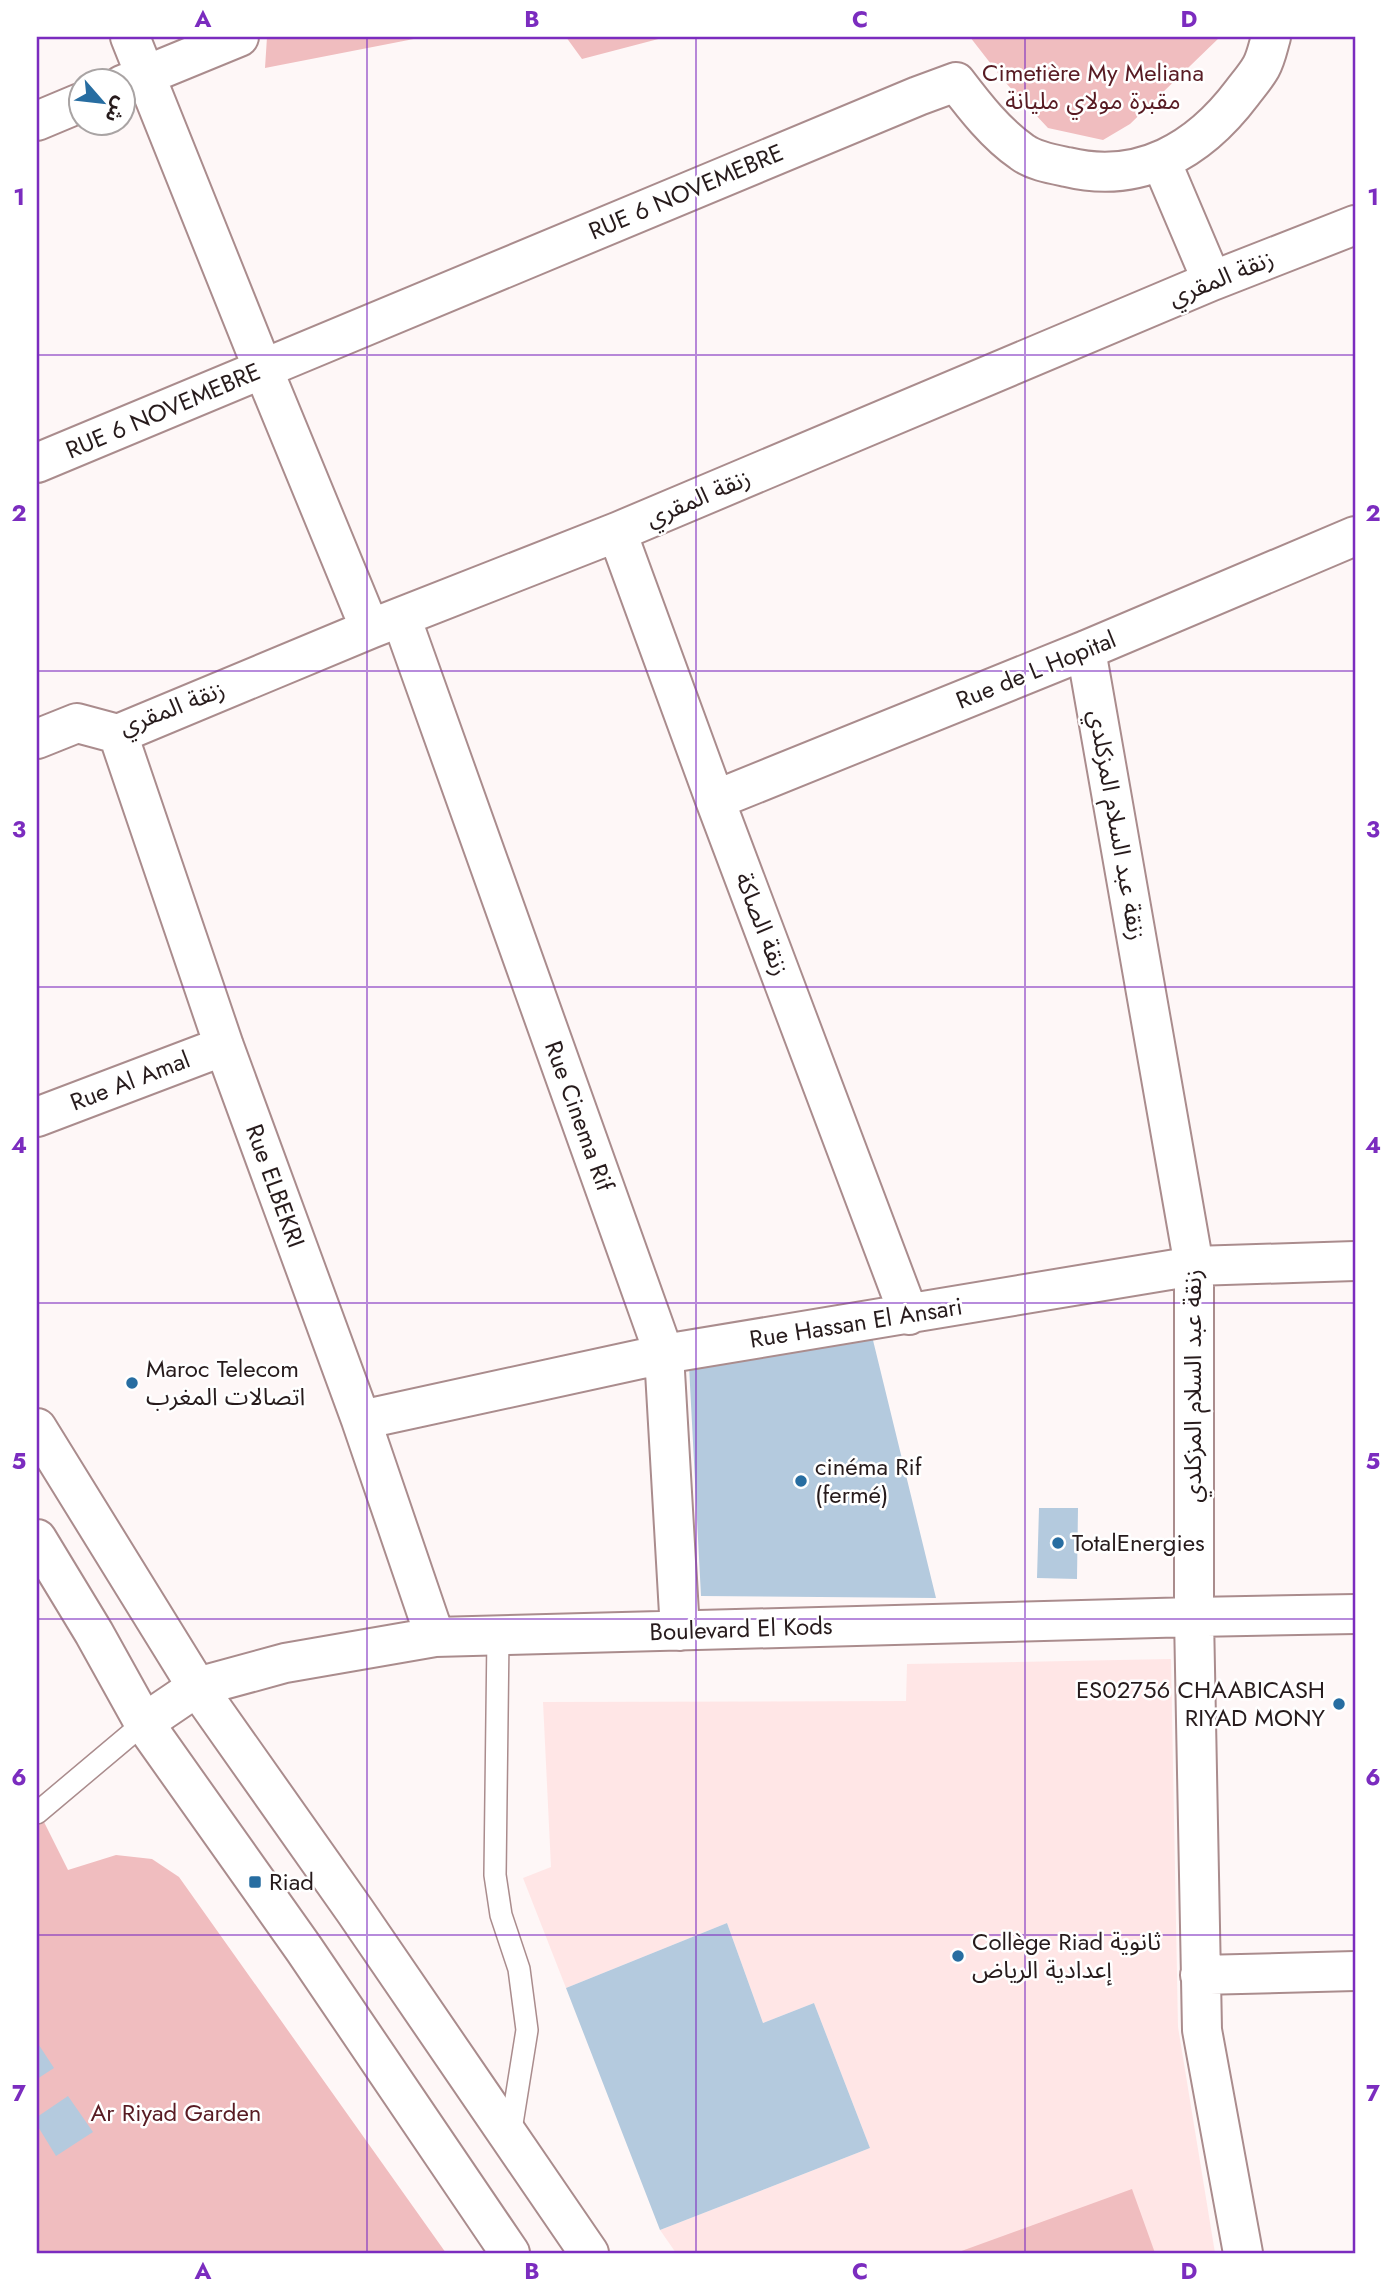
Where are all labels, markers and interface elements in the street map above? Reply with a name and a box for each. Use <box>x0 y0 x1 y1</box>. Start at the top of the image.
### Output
text: A <box>194 2 212 36</box>
text: B <box>524 2 540 36</box>
text: C <box>852 2 868 36</box>
text: D <box>1181 2 1198 36</box>
park label: Cimetière My Meliana مقبرة مولاي مليانة <box>982 55 1204 120</box>
north arrow <box>66 66 136 136</box>
text: ش <box>99 92 135 128</box>
street label: RUE 6 NOVEMEBRE <box>583 135 789 248</box>
text: 1 <box>13 180 25 214</box>
text: 1 <box>1367 180 1379 214</box>
street label: زنقة المقري <box>1163 241 1279 316</box>
street label: RUE 6 NOVEMEBRE <box>60 354 266 467</box>
street label: زنقة المقري <box>640 460 756 537</box>
text: 2 <box>11 496 27 530</box>
text: 2 <box>1365 496 1381 530</box>
street label: Rue de L Hopital <box>951 621 1121 718</box>
street label: زنقة المقري <box>114 671 230 745</box>
street label: زنقة عبد السلام المزكلدي <box>1078 707 1155 943</box>
text: 3 <box>12 812 26 846</box>
text: 3 <box>1366 812 1380 846</box>
street label: زنقة الصاكة <box>727 867 798 981</box>
street label: Rue Cinema Rif <box>536 1036 623 1197</box>
street label: Rue Al Amal <box>65 1042 195 1119</box>
street label: Rue ELBEKRI <box>237 1119 314 1252</box>
text: 4 <box>11 1128 27 1162</box>
text: 4 <box>1365 1128 1381 1162</box>
street label: زنقة عبد السلام المزكلدي <box>1175 1269 1212 1503</box>
street label: Rue Hassan El Ansari <box>747 1288 965 1357</box>
place label: Maroc Telecom اتصالات المغرب <box>146 1351 305 1414</box>
marker: Maroc Telecom اتصالات المغرب <box>124 1375 140 1391</box>
text: 5 <box>12 1444 26 1478</box>
text: 5 <box>1366 1444 1380 1478</box>
place label: cinéma Rif (fermé) <box>815 1449 923 1512</box>
marker: cinéma Rif (fermé) <box>793 1473 809 1489</box>
place label: TotalEnergies <box>1072 1525 1205 1560</box>
marker: TotalEnergies <box>1050 1535 1066 1551</box>
street label: Boulevard El Kods <box>649 1608 833 1649</box>
place label: ES02756 CHAABICASH RIYAD MONY <box>1076 1672 1326 1735</box>
marker: ES02756 CHAABICASH RIYAD MONY <box>1331 1696 1347 1712</box>
text: 6 <box>11 1760 27 1794</box>
text: 6 <box>1365 1760 1381 1794</box>
place label: Riad <box>269 1864 314 1899</box>
marker: Riad <box>247 1874 263 1890</box>
place label: Collège Riad ثانوية إعدادية الرياض <box>972 1924 1161 1987</box>
marker: Collège Riad ثانوية إعدادية الرياض <box>950 1948 966 1964</box>
text: 7 <box>12 2076 26 2110</box>
text: 7 <box>1366 2076 1380 2110</box>
park label: Ar Riyad Garden <box>91 2095 261 2130</box>
text: A <box>194 2254 212 2288</box>
text: B <box>524 2254 540 2288</box>
text: C <box>852 2254 868 2288</box>
text: D <box>1181 2254 1198 2288</box>

